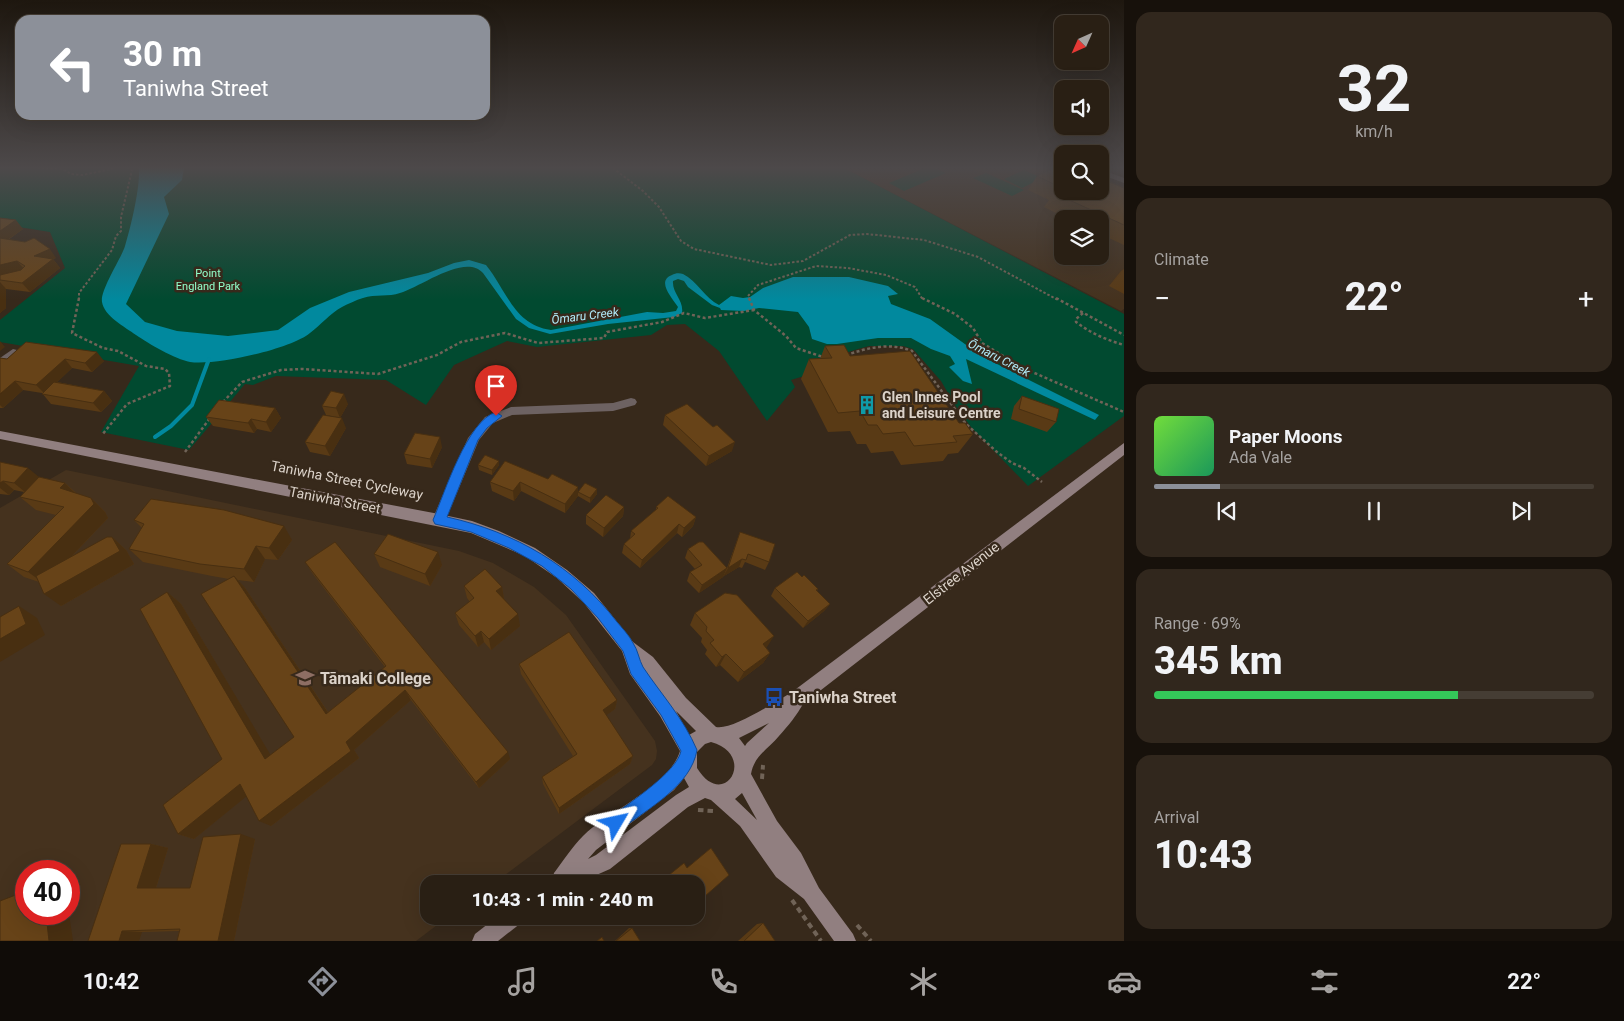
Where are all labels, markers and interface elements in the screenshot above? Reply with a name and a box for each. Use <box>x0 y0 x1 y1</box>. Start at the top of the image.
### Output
north arrow <box>1054 15 1109 70</box>
map controls <box>1054 15 1109 265</box>
text: 30 m <box>123 34 202 75</box>
icon: left <box>40 35 105 100</box>
text: 32 <box>1337 51 1411 127</box>
text: Taniwha Street <box>123 76 269 101</box>
button: sound <box>1054 80 1109 135</box>
text: km/h <box>1355 122 1393 141</box>
button: search <box>1054 145 1109 200</box>
button: layers <box>1054 210 1109 265</box>
text: Climate <box>1154 250 1209 269</box>
park label: Point England Park <box>176 267 241 293</box>
text: 22° <box>1345 275 1403 319</box>
text: − <box>1154 282 1170 315</box>
text: + <box>1578 282 1594 315</box>
water label: Ōmaru Creek <box>551 305 620 327</box>
water label: Ōmaru Creek <box>966 336 1033 380</box>
pin <box>475 365 517 416</box>
icon: arrive <box>482 372 510 400</box>
place label: Glen Innes Pool and Leisure Centre <box>882 389 1001 421</box>
building icon: Glen Innes Pool and Leisure Centre <box>856 394 878 416</box>
text: Paper Moons <box>1229 425 1342 448</box>
text: Ada Vale <box>1229 448 1292 467</box>
street label: Taniwha Street Cycleway <box>270 457 424 503</box>
street label: Taniwha Street <box>288 483 382 517</box>
icon: previous <box>1213 497 1241 525</box>
icon: pause <box>1360 497 1388 525</box>
icon: next <box>1507 497 1535 525</box>
street label: Elstree Avenue <box>920 538 1002 608</box>
text: Range · 69% <box>1154 614 1241 633</box>
text: 345 km <box>1154 639 1283 683</box>
school or university icon: Tāmaki College <box>294 667 316 689</box>
place label: Tāmaki College <box>320 669 431 688</box>
bus stop icon: Taniwha Street <box>763 686 785 708</box>
place label: Taniwha Street <box>789 688 897 707</box>
position arrow <box>589 796 641 848</box>
text: Arrival <box>1154 808 1199 827</box>
text: 10:43 <box>1154 833 1253 877</box>
speed limit sign: 40 <box>15 860 80 925</box>
text: 10:43 · 1 min · 240 m <box>471 888 654 911</box>
icon: directions <box>305 964 340 999</box>
icon: music <box>505 964 540 999</box>
icon: phone <box>706 964 741 999</box>
icon: climate <box>906 964 941 999</box>
icon: car <box>1107 964 1142 999</box>
icon: filters <box>1307 964 1342 999</box>
text: 10:42 <box>83 969 139 994</box>
text: 22° <box>1507 969 1541 994</box>

